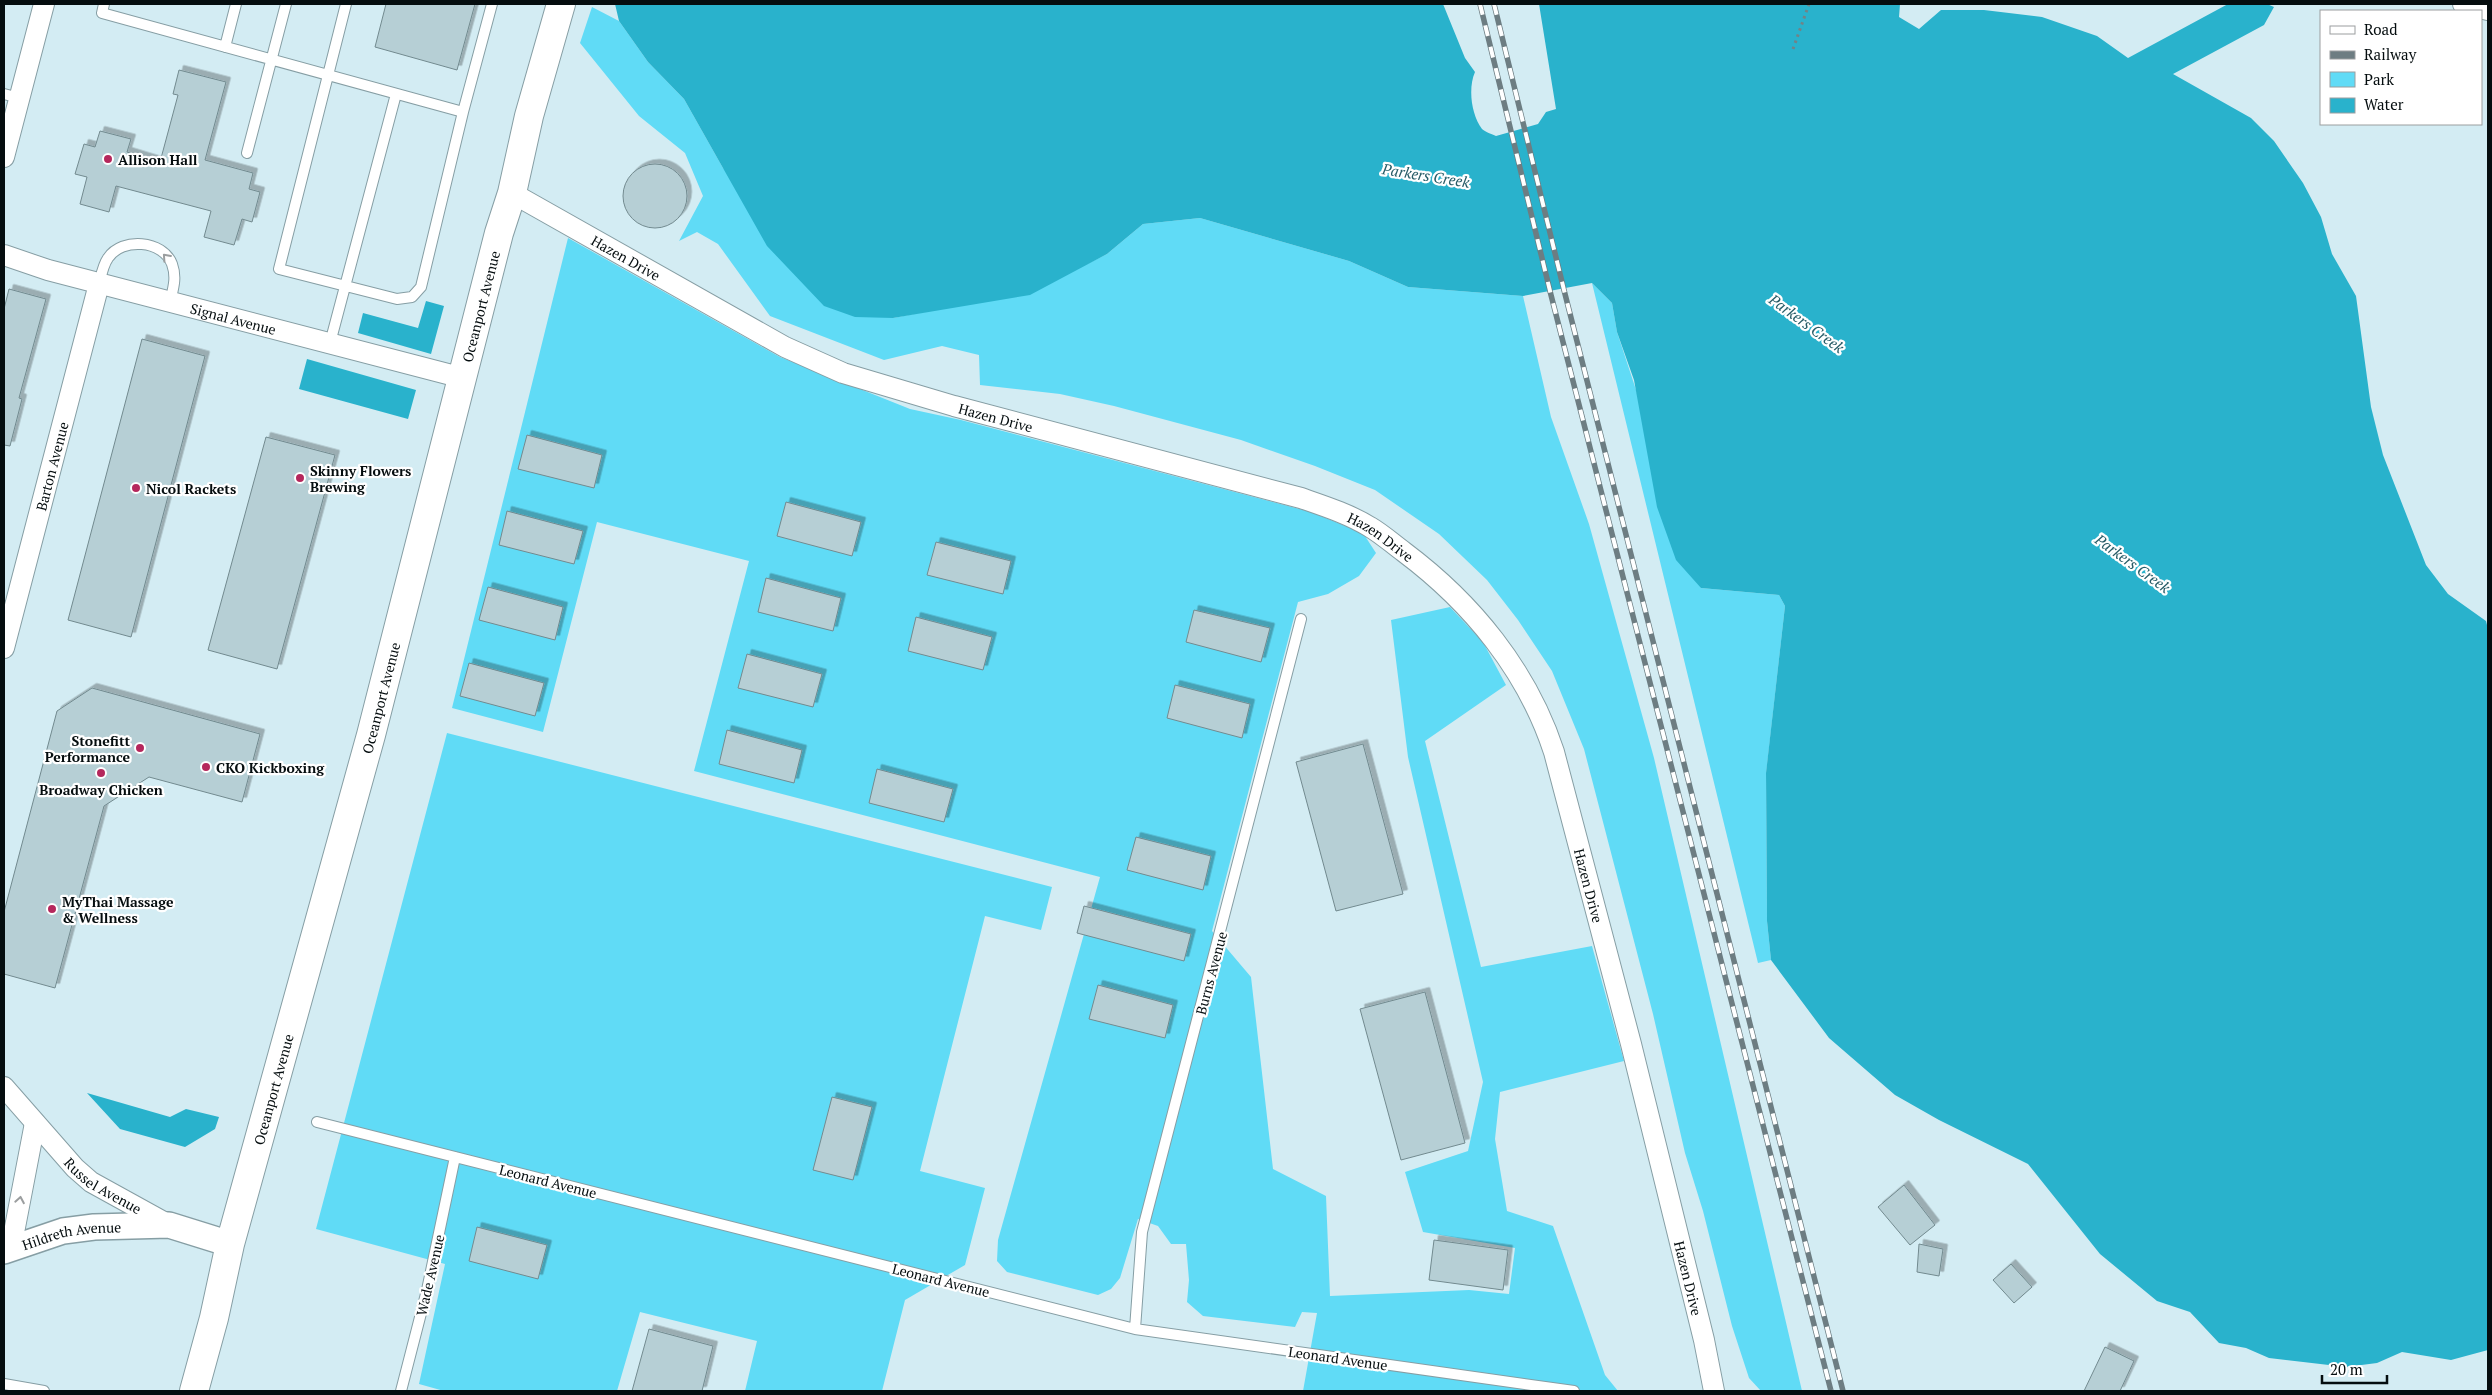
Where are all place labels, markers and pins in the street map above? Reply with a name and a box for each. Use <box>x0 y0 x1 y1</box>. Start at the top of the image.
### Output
place label: Allison Hall <box>118 150 198 169</box>
marker: Allison Hall <box>102 153 114 165</box>
place label: Skinny Flowers Brewing <box>310 461 411 496</box>
marker: Skinny Flowers Brewing <box>294 472 306 484</box>
place label: Nicol Rackets <box>146 479 236 498</box>
marker: Nicol Rackets <box>130 482 142 494</box>
place label: Stonefitt Performance <box>45 731 130 766</box>
marker: Stonefitt Performance <box>134 742 146 754</box>
place label: CKO Kickboxing <box>216 758 325 777</box>
marker: CKO Kickboxing <box>200 761 212 773</box>
marker: Broadway Chicken <box>95 767 107 779</box>
place label: Broadway Chicken <box>39 780 163 799</box>
place label: MyThai Massage & Wellness <box>62 892 174 927</box>
marker: MyThai Massage & Wellness <box>46 903 58 915</box>

